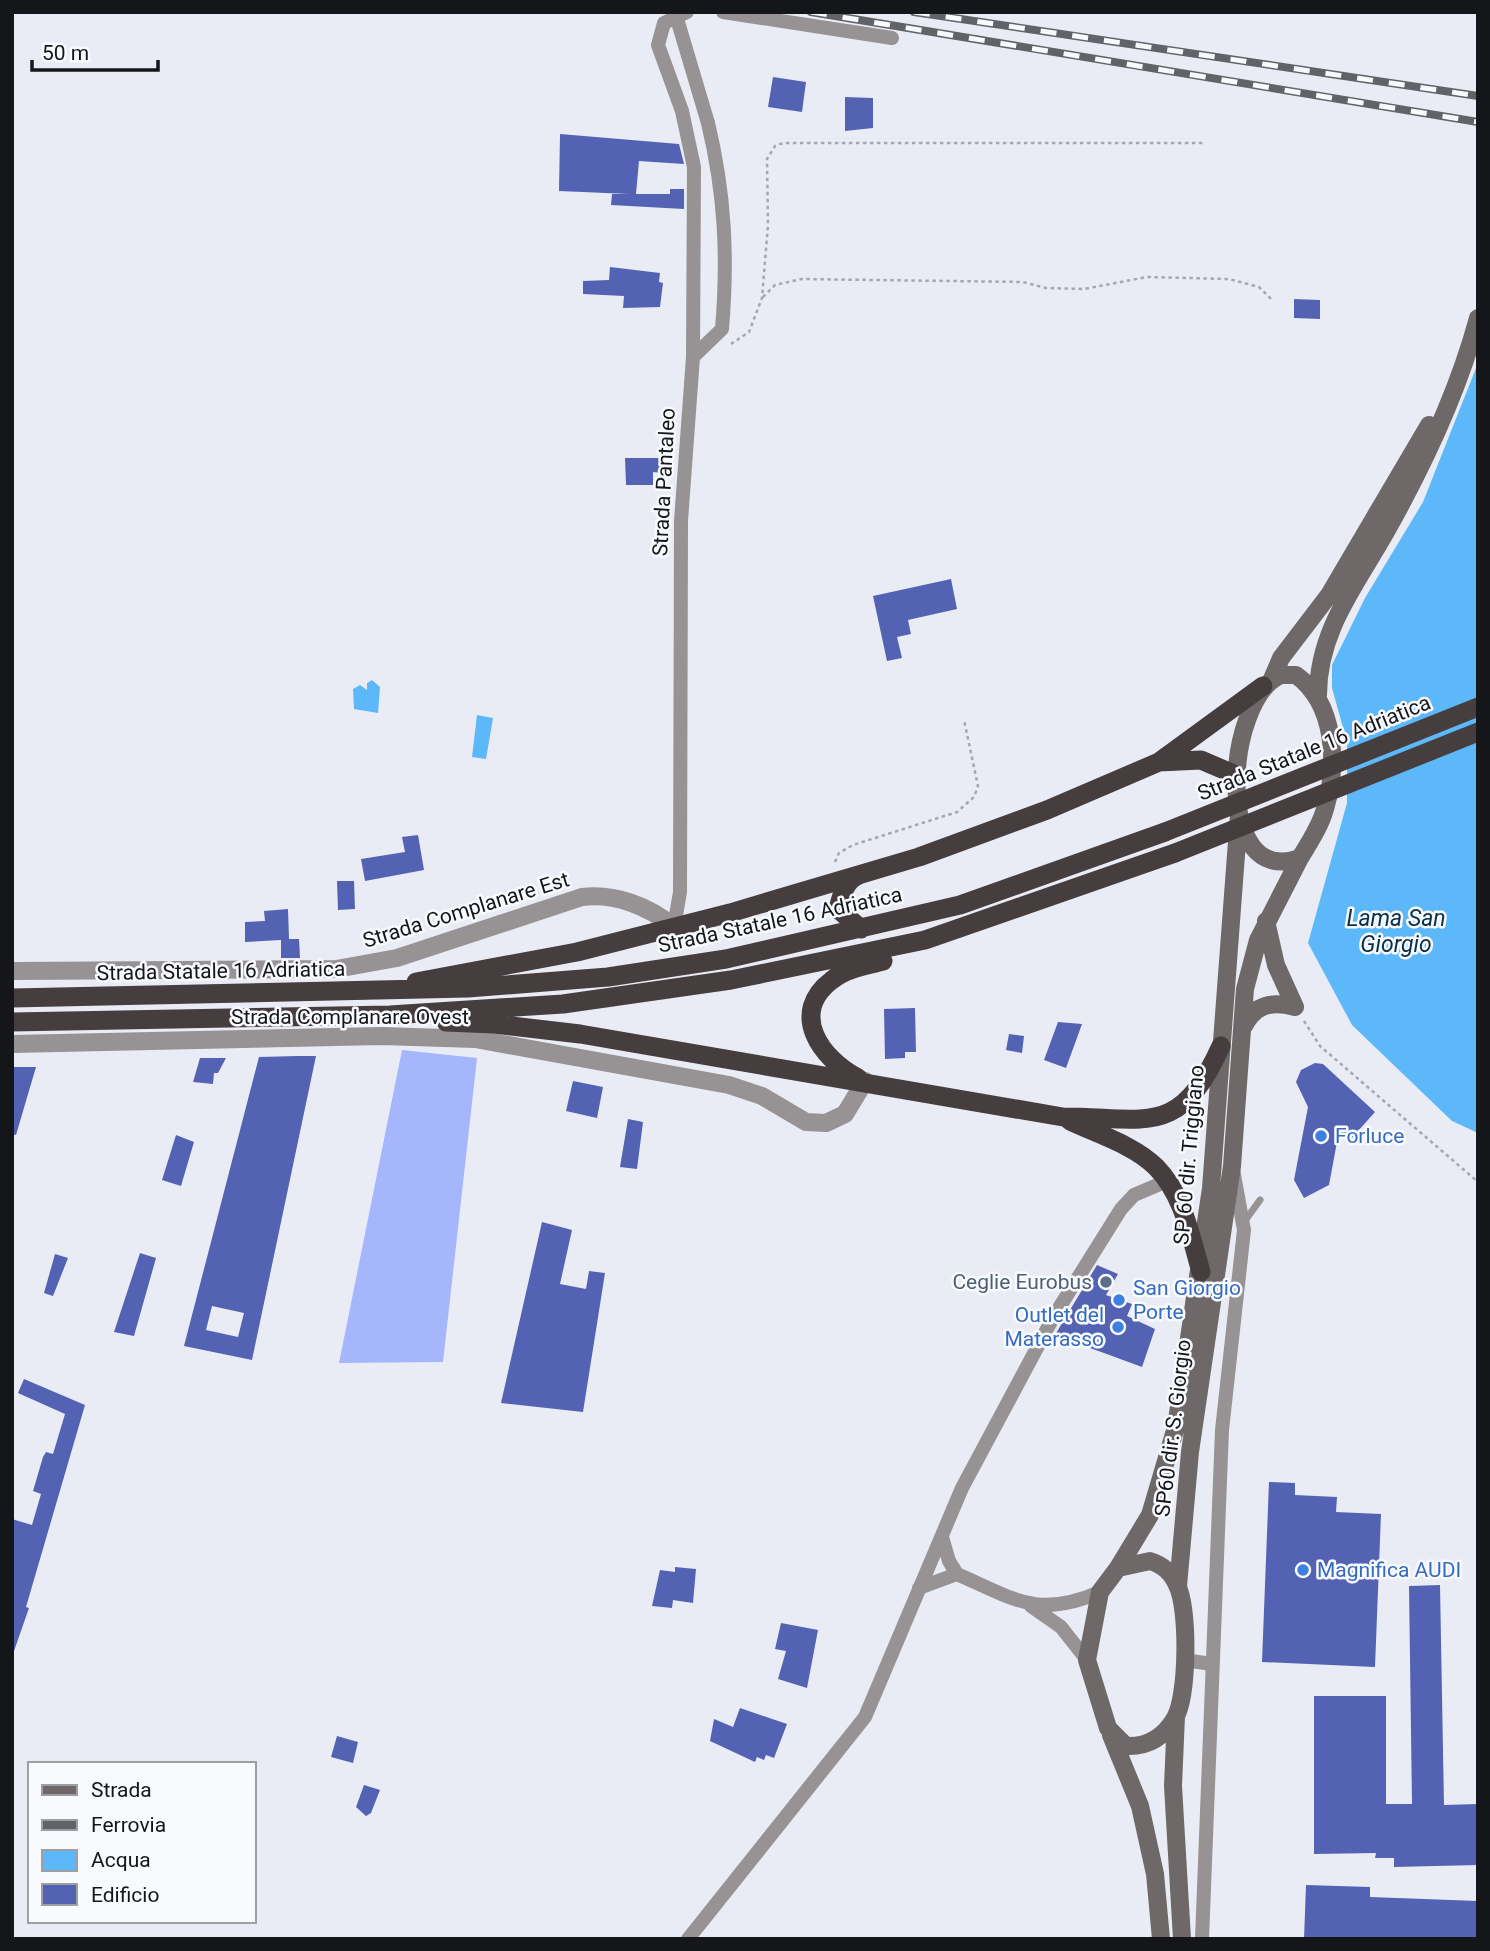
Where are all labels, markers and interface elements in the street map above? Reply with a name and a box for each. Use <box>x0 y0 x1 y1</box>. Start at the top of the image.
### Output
scale bar <box>32 28 158 72</box>
text: 50 m <box>42 41 89 65</box>
street label: Strada Pantaleo <box>648 407 680 557</box>
street label: Strada Statale 16 Adriatica <box>1194 690 1434 806</box>
street label: Strada Complanare Est <box>360 867 572 953</box>
street label: Strada Statale 16 Adriatica <box>656 882 904 958</box>
water label: Lama San Giorgio <box>1346 905 1446 958</box>
street label: Strada Statale 16 Adriatica <box>96 957 346 985</box>
street label: Strada Complanare Ovest <box>231 1005 469 1029</box>
street label: SP 60 dir. Triggiano <box>1169 1064 1209 1246</box>
place label: Forluce <box>1335 1124 1404 1148</box>
marker: Forluce <box>1313 1128 1329 1144</box>
place label: Ceglie Eurobus <box>952 1270 1092 1294</box>
marker: Ceglie Eurobus <box>1098 1274 1114 1290</box>
place label: San Giorgio Porte <box>1133 1276 1241 1324</box>
marker: San Giorgio Porte <box>1111 1292 1127 1308</box>
place label: Outlet del Materasso <box>1004 1303 1104 1351</box>
marker: Outlet del Materasso <box>1110 1319 1126 1335</box>
street label: SP60 dir. S. Giorgio <box>1150 1338 1196 1518</box>
place label: Magnifica AUDI <box>1317 1558 1461 1582</box>
marker: Magnifica AUDI <box>1295 1562 1311 1578</box>
legend <box>28 1762 256 1923</box>
text: Strada <box>91 1778 152 1802</box>
text: Ferrovia <box>91 1813 166 1837</box>
text: Acqua <box>91 1848 151 1872</box>
text: Edificio <box>91 1883 159 1907</box>

